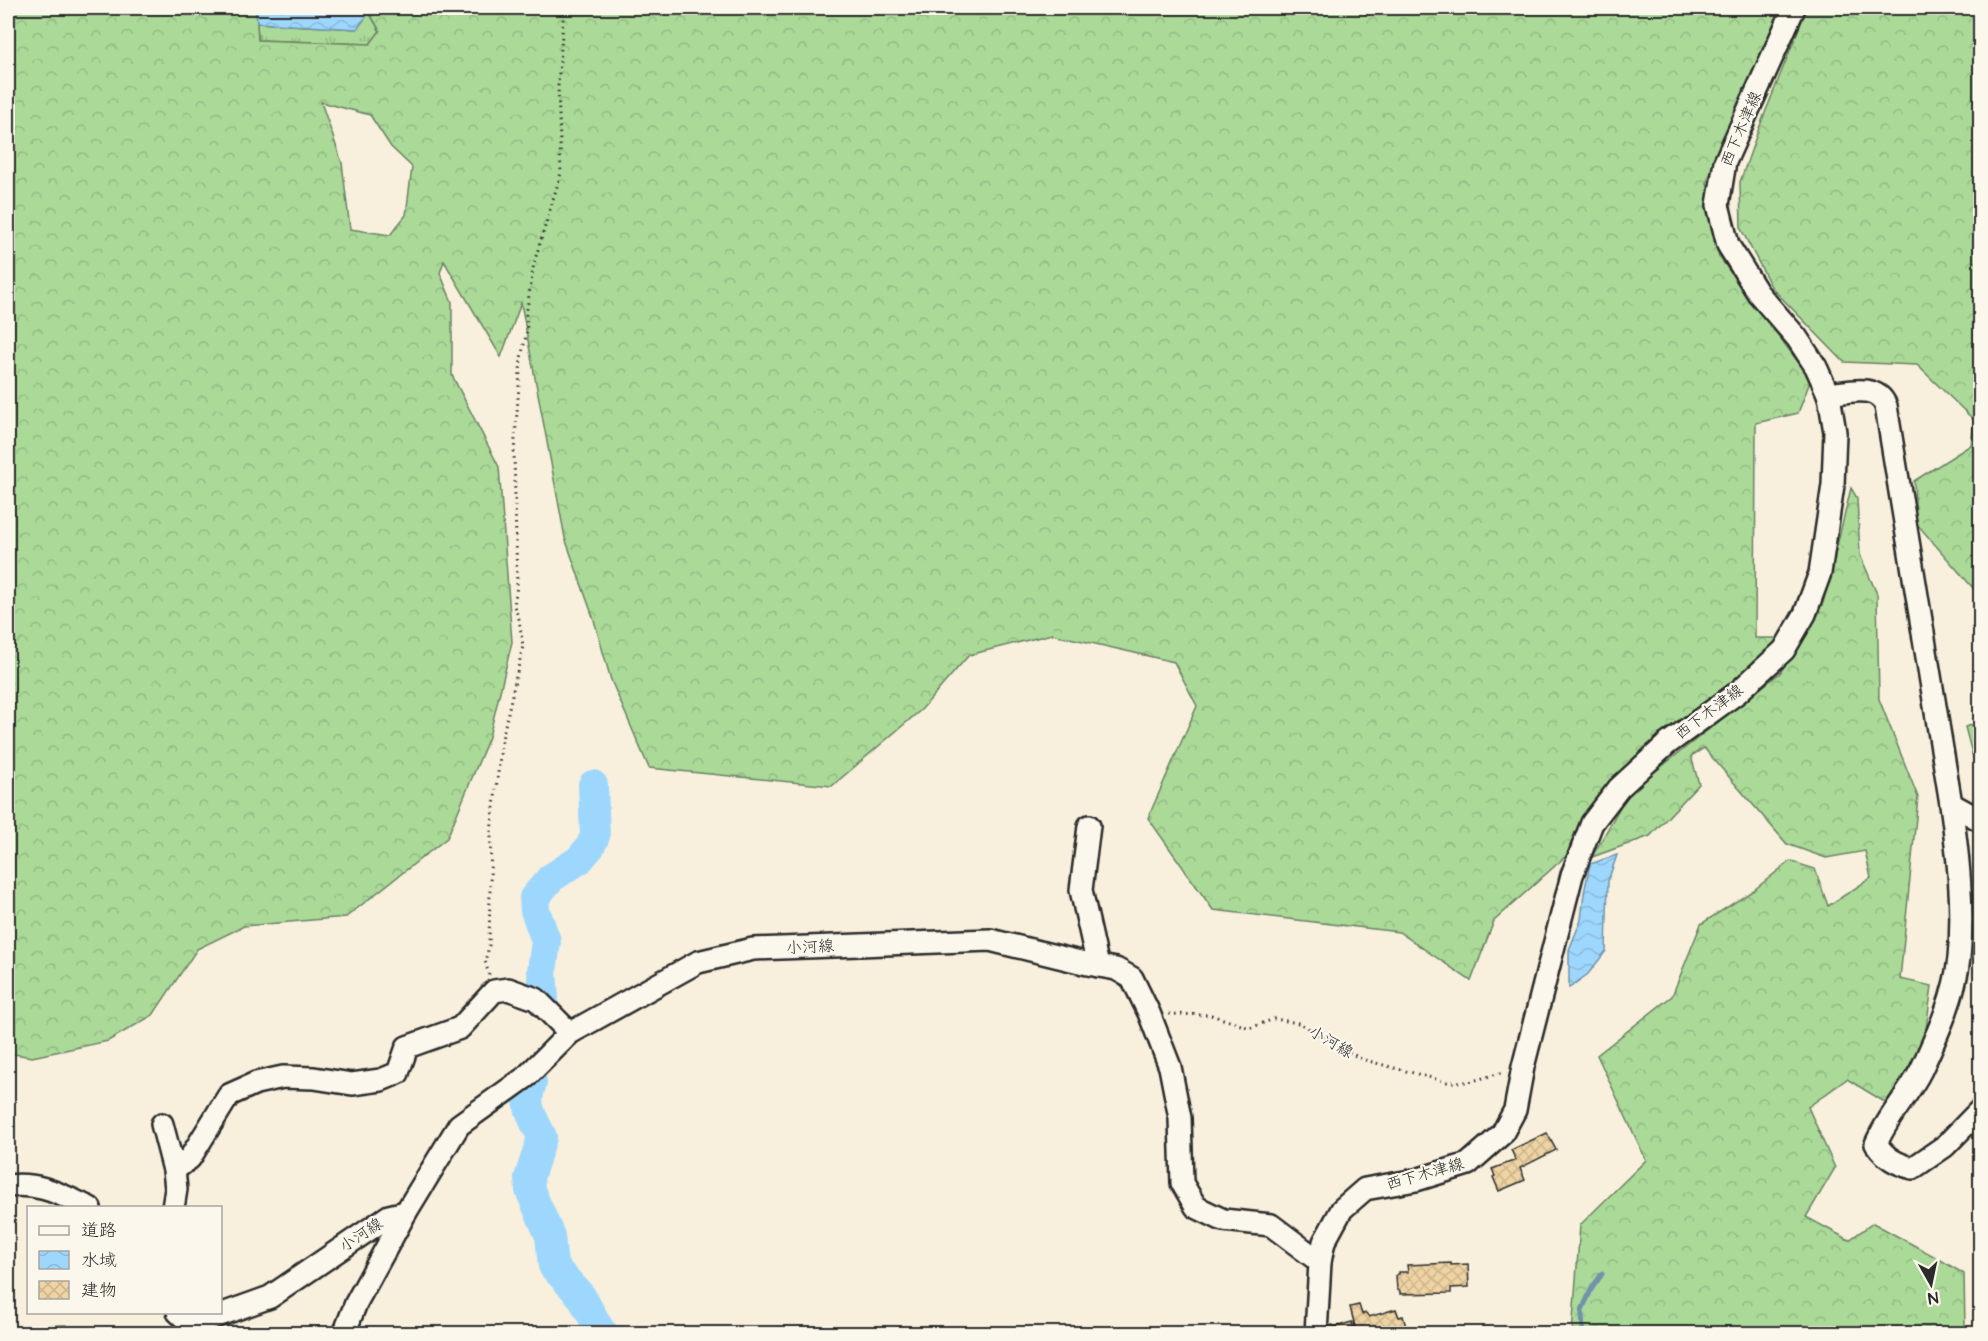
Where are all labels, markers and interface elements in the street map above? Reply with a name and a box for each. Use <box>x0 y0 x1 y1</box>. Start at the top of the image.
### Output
street label: 西下木津線 <box>1715 88 1767 170</box>
street label: 西下木津線 <box>1670 679 1748 745</box>
street label: 小河線 <box>785 935 835 959</box>
street label: 小河線 <box>1305 1020 1357 1064</box>
street label: 西下木津線 <box>1384 1152 1466 1196</box>
legend <box>27 1206 222 1314</box>
street label: 小河線 <box>335 1212 387 1258</box>
text: 道路 <box>81 1218 117 1243</box>
text: 水域 <box>81 1248 117 1273</box>
north arrow <box>1901 1254 1961 1314</box>
text: 建物 <box>81 1278 117 1303</box>
text: N <box>1927 1286 1940 1309</box>

